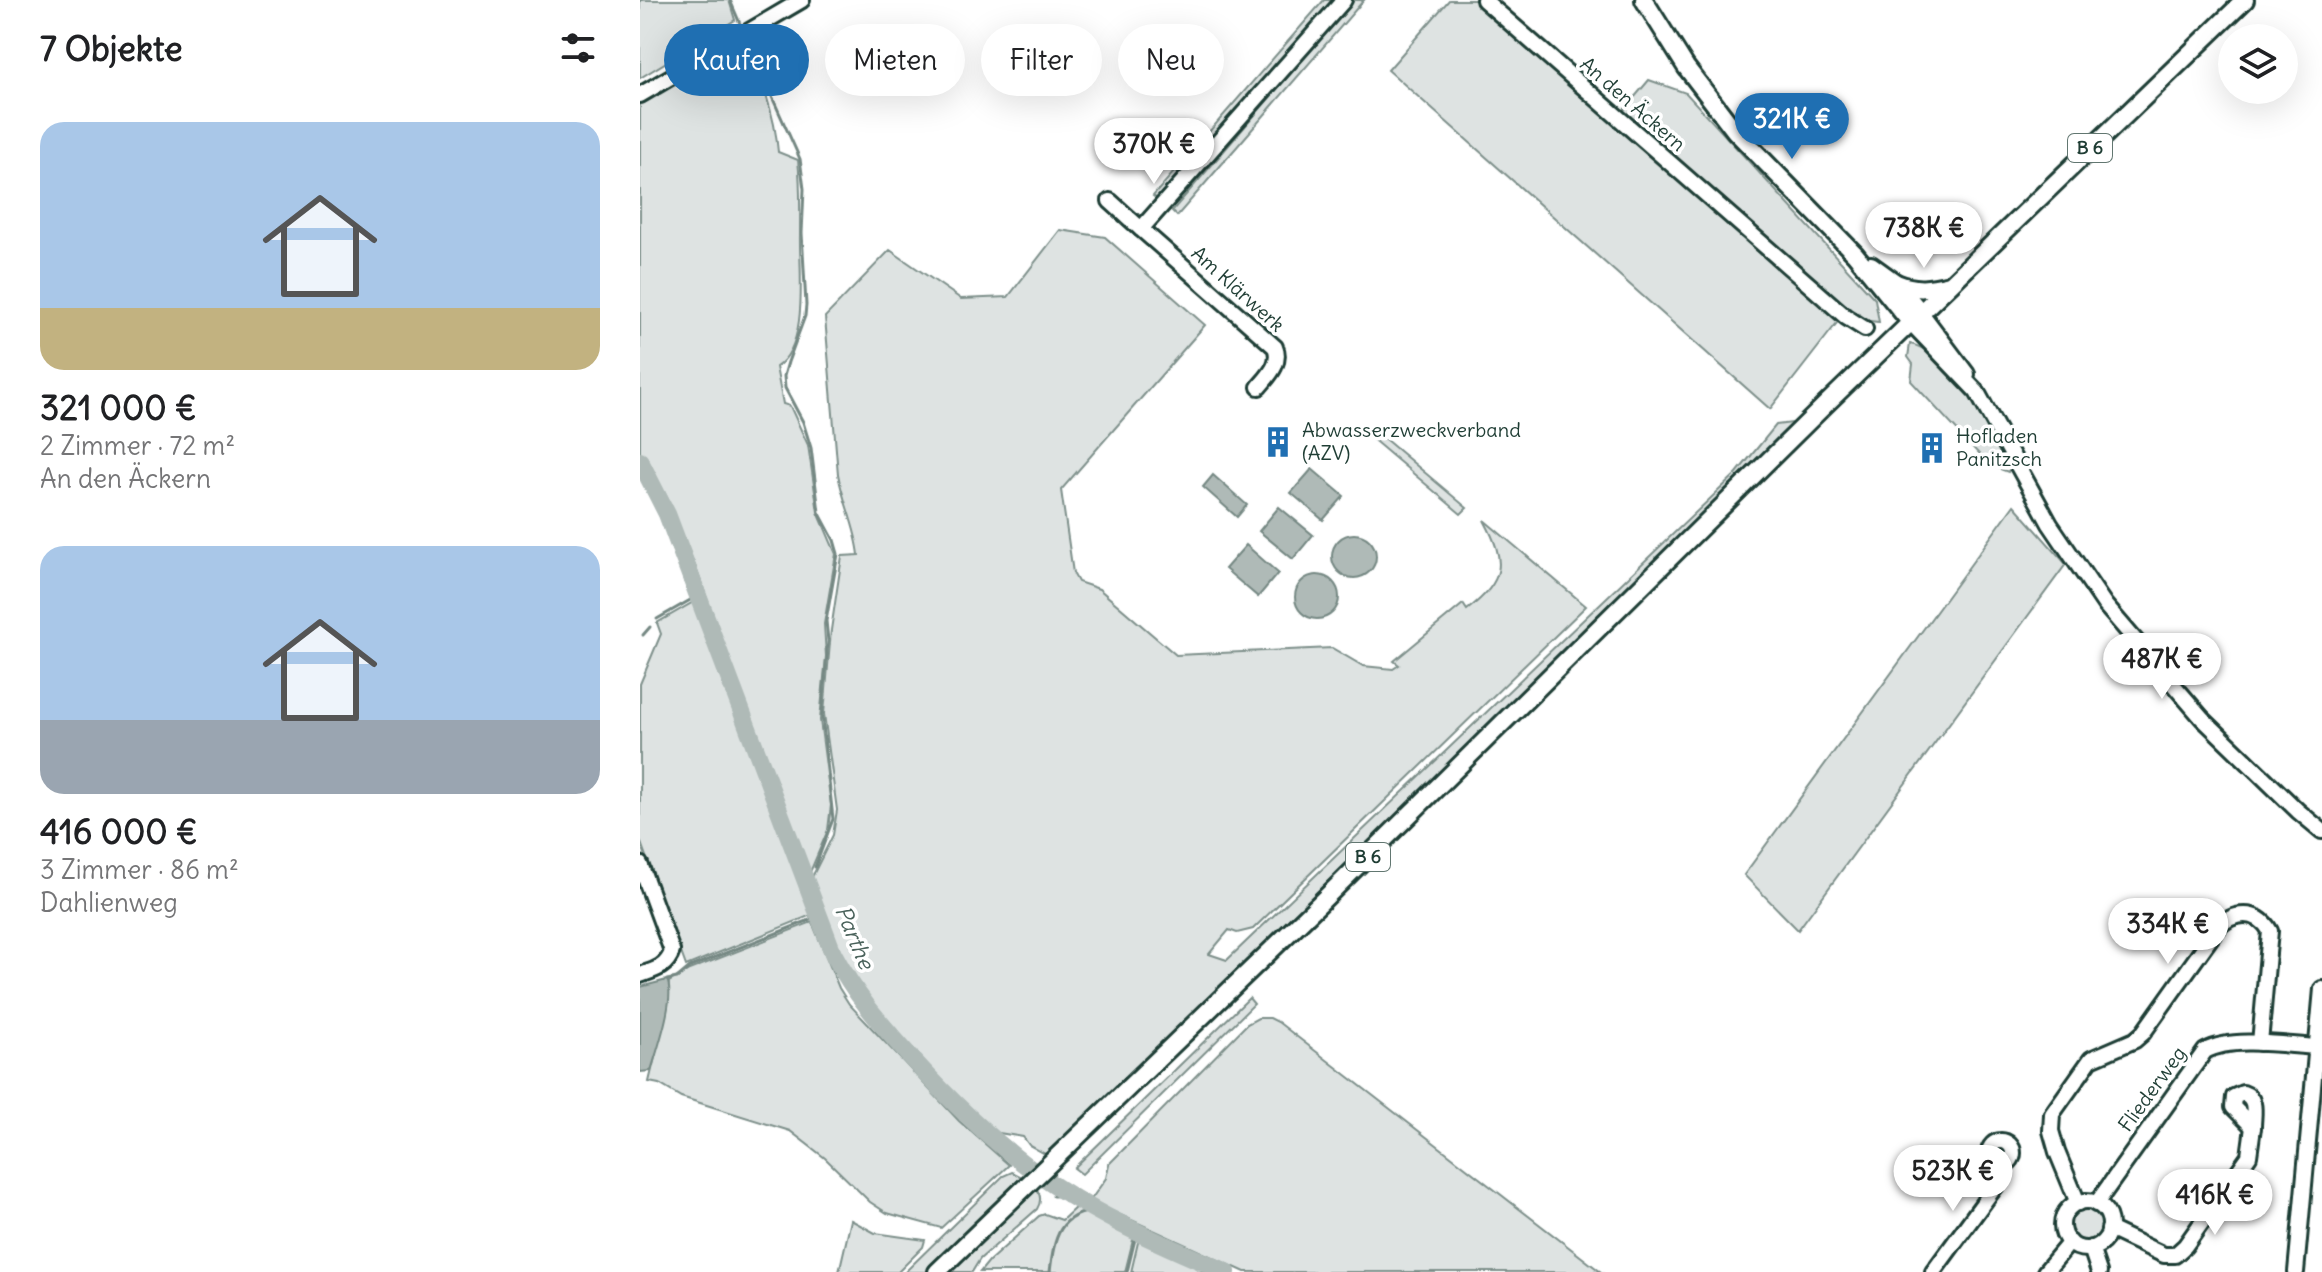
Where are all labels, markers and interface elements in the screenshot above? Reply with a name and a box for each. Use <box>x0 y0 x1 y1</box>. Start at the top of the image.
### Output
chip: Kaufen <box>664 24 809 96</box>
chip: Mieten <box>825 24 965 96</box>
chip: Filter <box>981 24 1102 96</box>
chip: Neu <box>1118 24 1224 96</box>
map controls <box>2218 24 2298 104</box>
button: layers <box>2218 24 2298 104</box>
icon: filters <box>556 26 600 70</box>
text: 7 Objekte <box>40 27 183 70</box>
street label: An den Äckern <box>1575 51 1691 156</box>
pin: 321K € <box>1727 93 1857 161</box>
text: 321K € <box>1753 102 1831 135</box>
pin: 370K € <box>1089 118 1219 186</box>
text: 370K € <box>1112 127 1196 160</box>
road number: B 6 <box>2068 134 2112 162</box>
icon: home <box>248 174 392 318</box>
pin: 738K € <box>1859 202 1989 270</box>
text: 738K € <box>1883 211 1965 244</box>
street label: Am Klärwerk <box>1187 240 1290 337</box>
text: 321 000 € <box>40 386 197 429</box>
place label: Abwasserzweckverband (AZV) <box>1302 417 1521 465</box>
place label: Hofladen Panitzsch <box>1956 423 2042 471</box>
building icon: Abwasserzweckverband (AZV) <box>1261 425 1295 459</box>
text: 2 Zimmer · 72 m² <box>40 429 235 462</box>
building icon: Hofladen Panitzsch <box>1915 431 1949 465</box>
text: An den Äckern <box>40 462 211 495</box>
icon: home <box>248 598 392 742</box>
pin: 487K € <box>2097 633 2227 701</box>
text: 487K € <box>2121 642 2203 675</box>
text: 416 000 € <box>40 810 198 853</box>
road number: B 6 <box>1346 843 1390 871</box>
text: 3 Zimmer · 86 m² <box>40 853 239 886</box>
text: Dahlienweg <box>40 886 178 919</box>
pin: 334K € <box>2103 898 2233 966</box>
water label: Parthe <box>829 901 882 975</box>
text: 334K € <box>2126 907 2210 940</box>
street label: Fliederweg <box>2112 1041 2191 1136</box>
pin: 523K € <box>1888 1145 2018 1213</box>
text: 523K € <box>1912 1154 1994 1187</box>
pin: 416K € <box>2150 1169 2280 1237</box>
text: 416K € <box>2175 1178 2255 1211</box>

